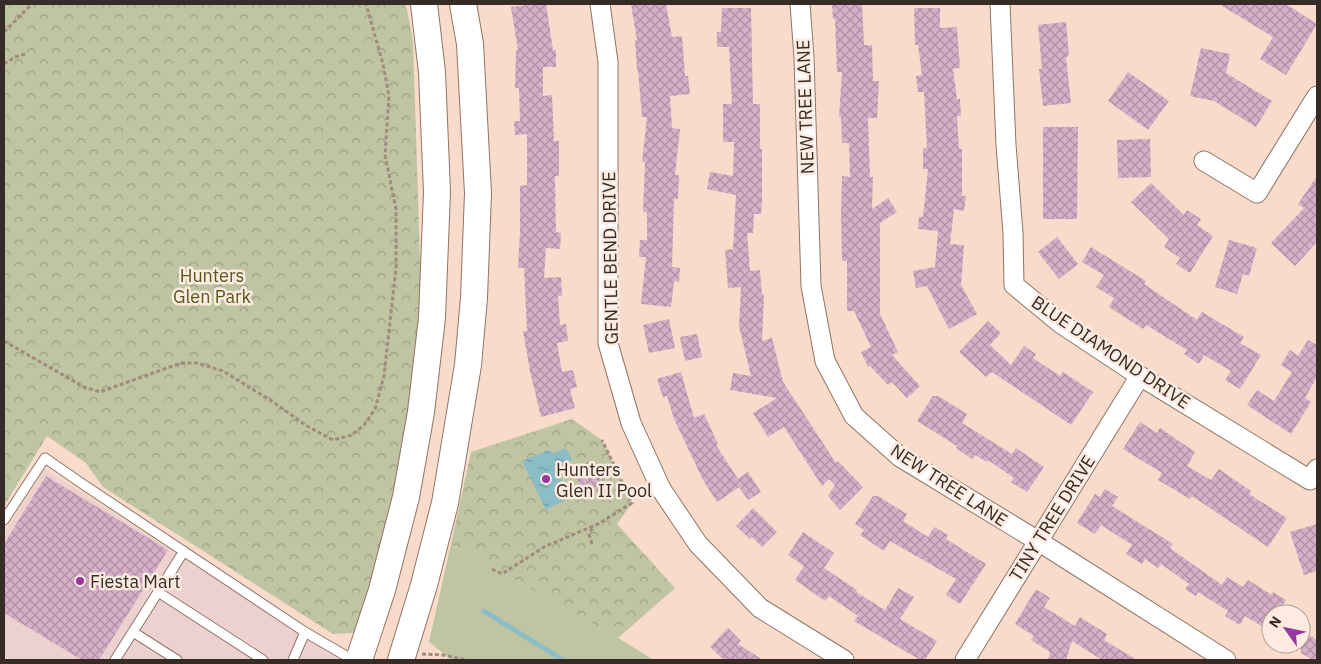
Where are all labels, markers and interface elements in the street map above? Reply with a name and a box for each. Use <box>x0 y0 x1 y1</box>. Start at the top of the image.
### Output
street label: NEW TREE LANE <box>791 39 819 175</box>
street label: GENTLE BEND DRIVE <box>597 171 623 345</box>
park label: Hunters Glen Park <box>173 264 252 308</box>
street label: BLUE DIAMOND DRIVE <box>1027 290 1195 414</box>
street label: NEW TREE LANE <box>886 439 1012 531</box>
street label: TINY TREE DRIVE <box>1004 451 1100 585</box>
place label: Hunters Glen II Pool <box>556 458 652 502</box>
marker: Hunters Glen II Pool <box>540 473 552 485</box>
place label: Fiesta Mart <box>90 570 181 593</box>
marker: Fiesta Mart <box>74 575 86 587</box>
north arrow <box>1261 604 1311 654</box>
text: N <box>1265 613 1285 631</box>

